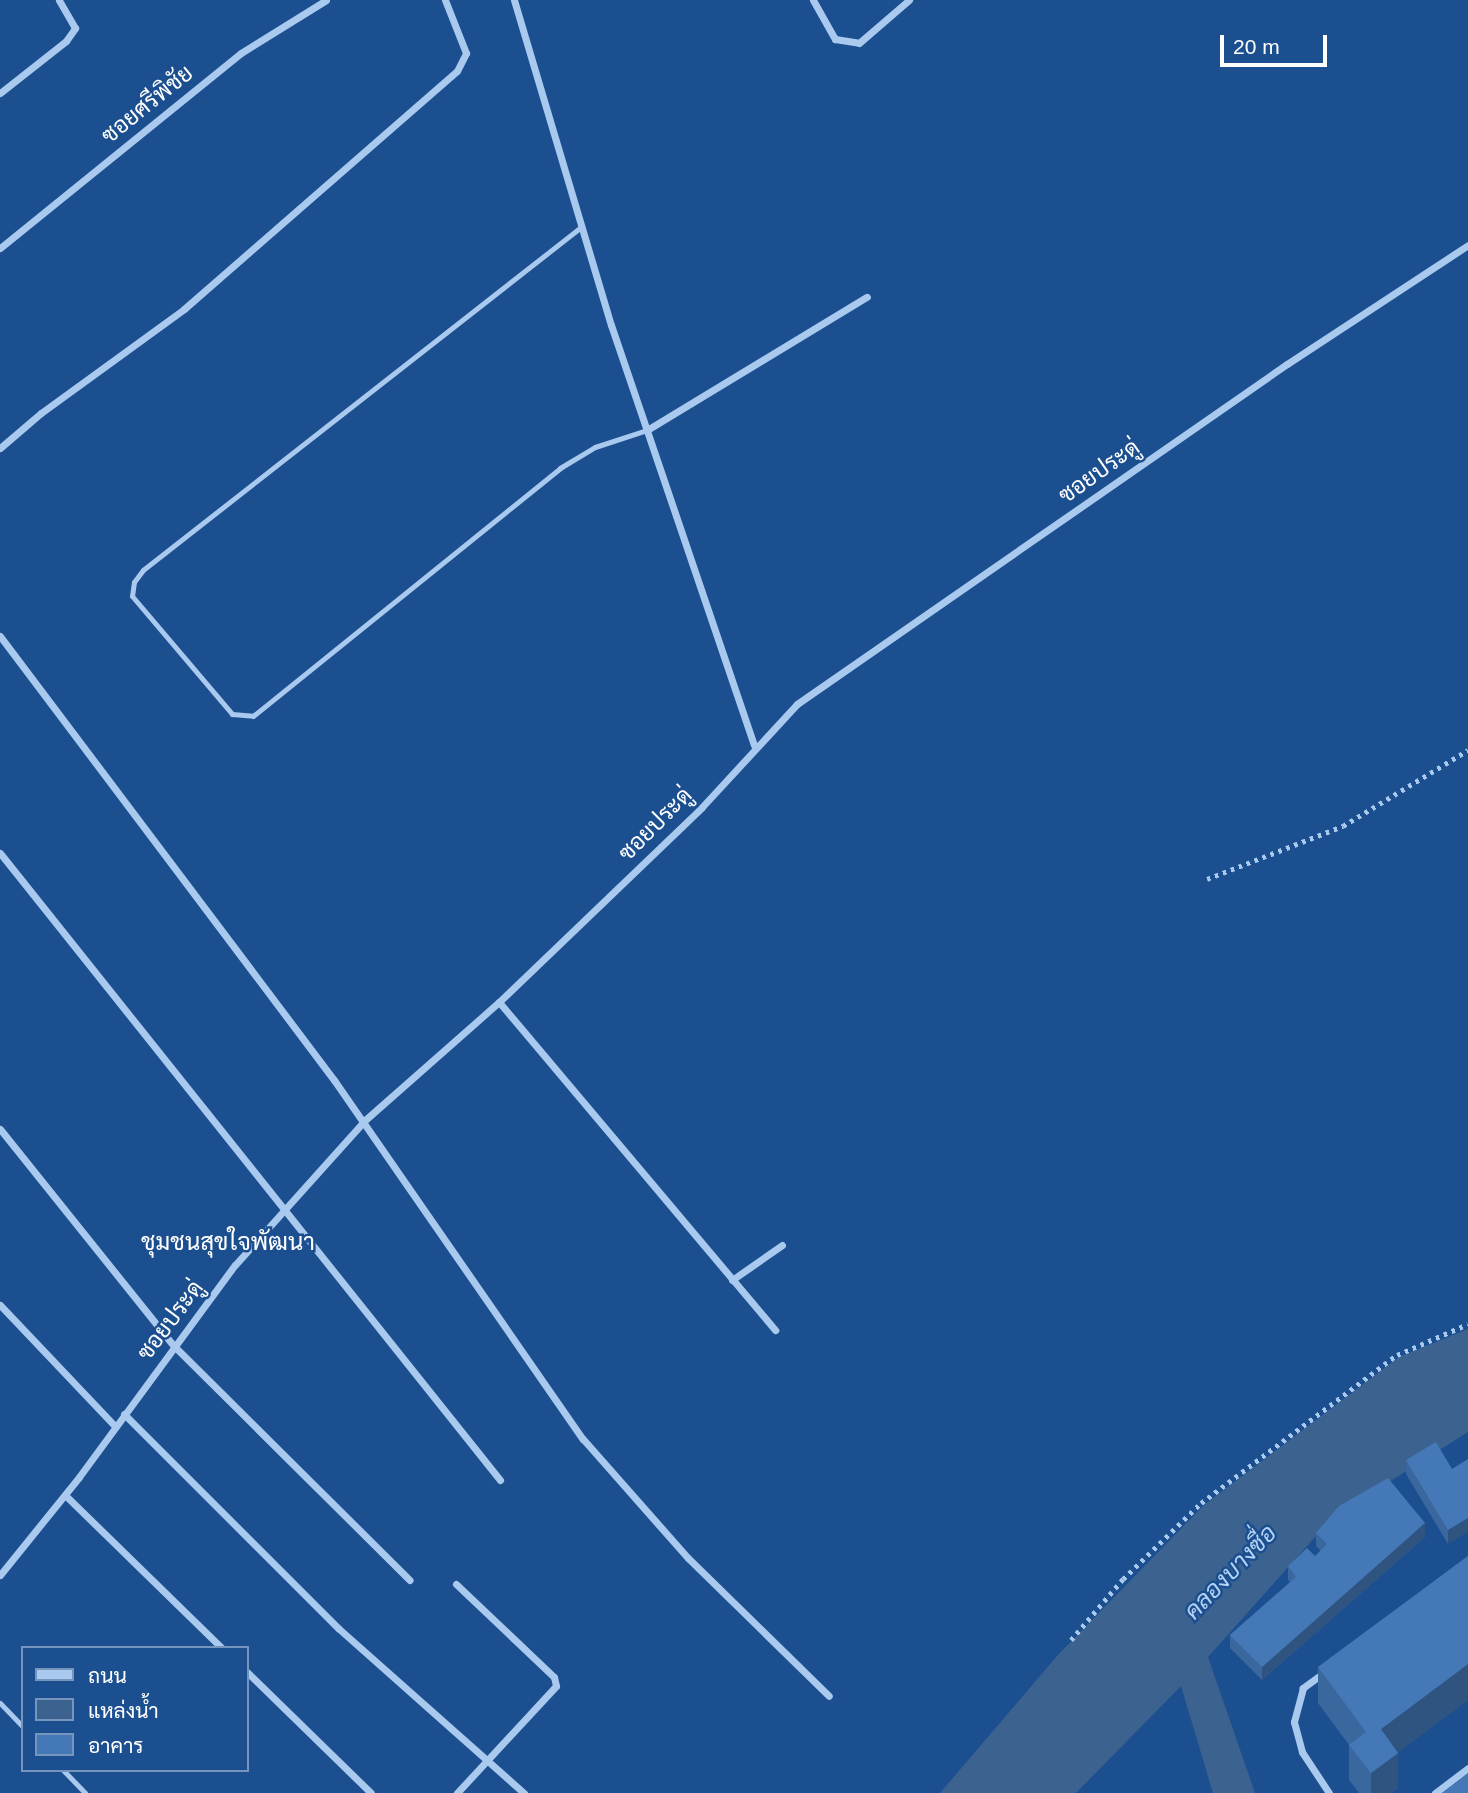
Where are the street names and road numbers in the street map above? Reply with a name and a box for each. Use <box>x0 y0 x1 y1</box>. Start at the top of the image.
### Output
street label: ซอยศรีพิชัย <box>96 59 198 149</box>
street label: ซอยประดู่ <box>1053 433 1145 509</box>
street label: ซอยประดู่ <box>612 781 698 867</box>
street label: ซอยประดู่ <box>131 1275 209 1365</box>

